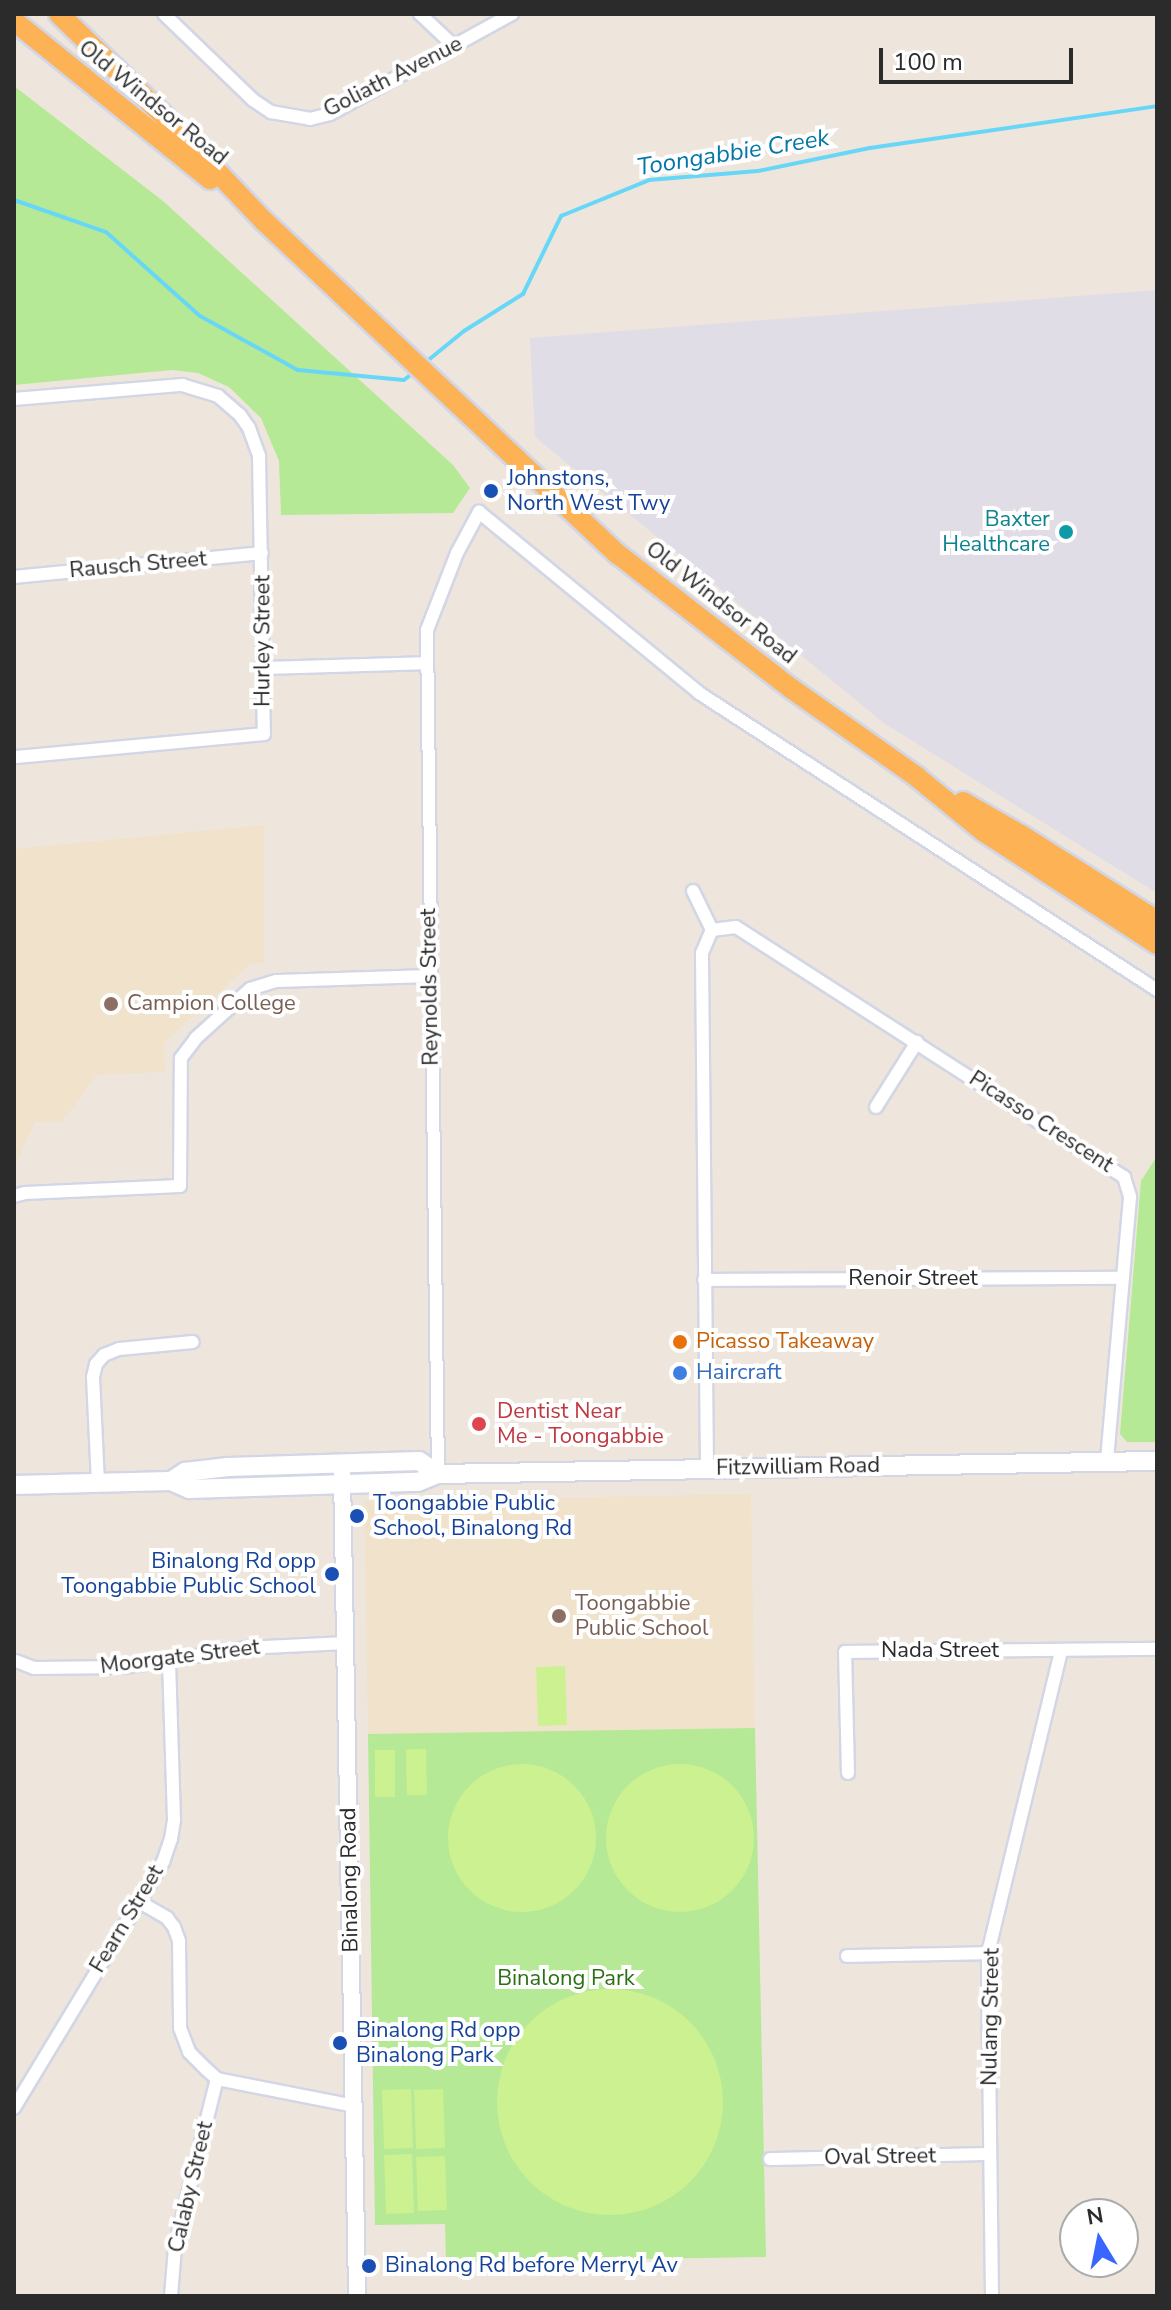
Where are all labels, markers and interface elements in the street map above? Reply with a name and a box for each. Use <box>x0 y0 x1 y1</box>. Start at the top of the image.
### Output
street label: Goliath Avenue <box>319 31 467 123</box>
scale bar <box>883 32 1077 82</box>
street label: Old Windsor Road <box>73 35 233 171</box>
text: 100 m <box>893 46 963 78</box>
water label: Toongabbie Creek <box>635 124 831 182</box>
place label: Johnstons, North West Twy <box>507 465 670 516</box>
marker: Johnstons, North West Twy <box>482 482 500 500</box>
place label: Baxter Healthcare <box>942 506 1050 558</box>
marker: Baxter Healthcare <box>1057 523 1075 541</box>
street label: Old Windsor Road <box>640 536 802 670</box>
street label: Rausch Street <box>68 546 208 584</box>
street label: Hurley Street <box>250 575 276 707</box>
street label: Reynolds Street <box>415 908 445 1066</box>
place label: Campion College <box>127 991 296 1017</box>
marker: Campion College <box>102 995 120 1013</box>
street label: Picasso Crescent <box>964 1066 1118 1178</box>
street label: Renoir Street <box>848 1266 978 1292</box>
place label: Picasso Takeaway <box>696 1329 874 1355</box>
marker: Picasso Takeaway <box>671 1333 689 1351</box>
place label: Haircraft <box>696 1360 781 1386</box>
marker: Haircraft <box>671 1364 689 1382</box>
place label: Dentist Near Me - Toongabbie <box>497 1398 664 1450</box>
marker: Dentist Near Me - Toongabbie <box>468 1413 490 1435</box>
street label: Fitzwilliam Road <box>716 1452 880 1482</box>
place label: Toongabbie Public School, Binalong Rd <box>373 1490 572 1542</box>
marker: Toongabbie Public School, Binalong Rd <box>348 1507 366 1525</box>
place label: Binalong Rd opp Toongabbie Public School <box>61 1548 316 1600</box>
marker: Binalong Rd opp Toongabbie Public School <box>323 1565 341 1583</box>
place label: Toongabbie Public School <box>575 1590 709 1642</box>
marker: Toongabbie Public School <box>550 1607 568 1625</box>
street label: Moorgate Street <box>99 1634 261 1680</box>
street label: Nada Street <box>881 1638 999 1664</box>
street label: Binalong Road <box>336 1807 364 1953</box>
street label: Fearn Street <box>85 1860 169 1978</box>
street label: Nulang Street <box>977 1948 1005 2086</box>
park label: Binalong Park <box>497 1966 635 1992</box>
place label: Binalong Rd opp Binalong Park <box>356 2017 521 2068</box>
marker: Binalong Rd opp Binalong Park <box>331 2034 349 2052</box>
street label: Calaby Street <box>163 2119 219 2255</box>
street label: Oval Street <box>824 2143 936 2171</box>
north arrow <box>1059 2198 1139 2278</box>
text: N <box>1084 2200 1106 2233</box>
place label: Binalong Rd before Merryl Av <box>385 2253 678 2279</box>
marker: Binalong Rd before Merryl Av <box>360 2257 378 2275</box>

